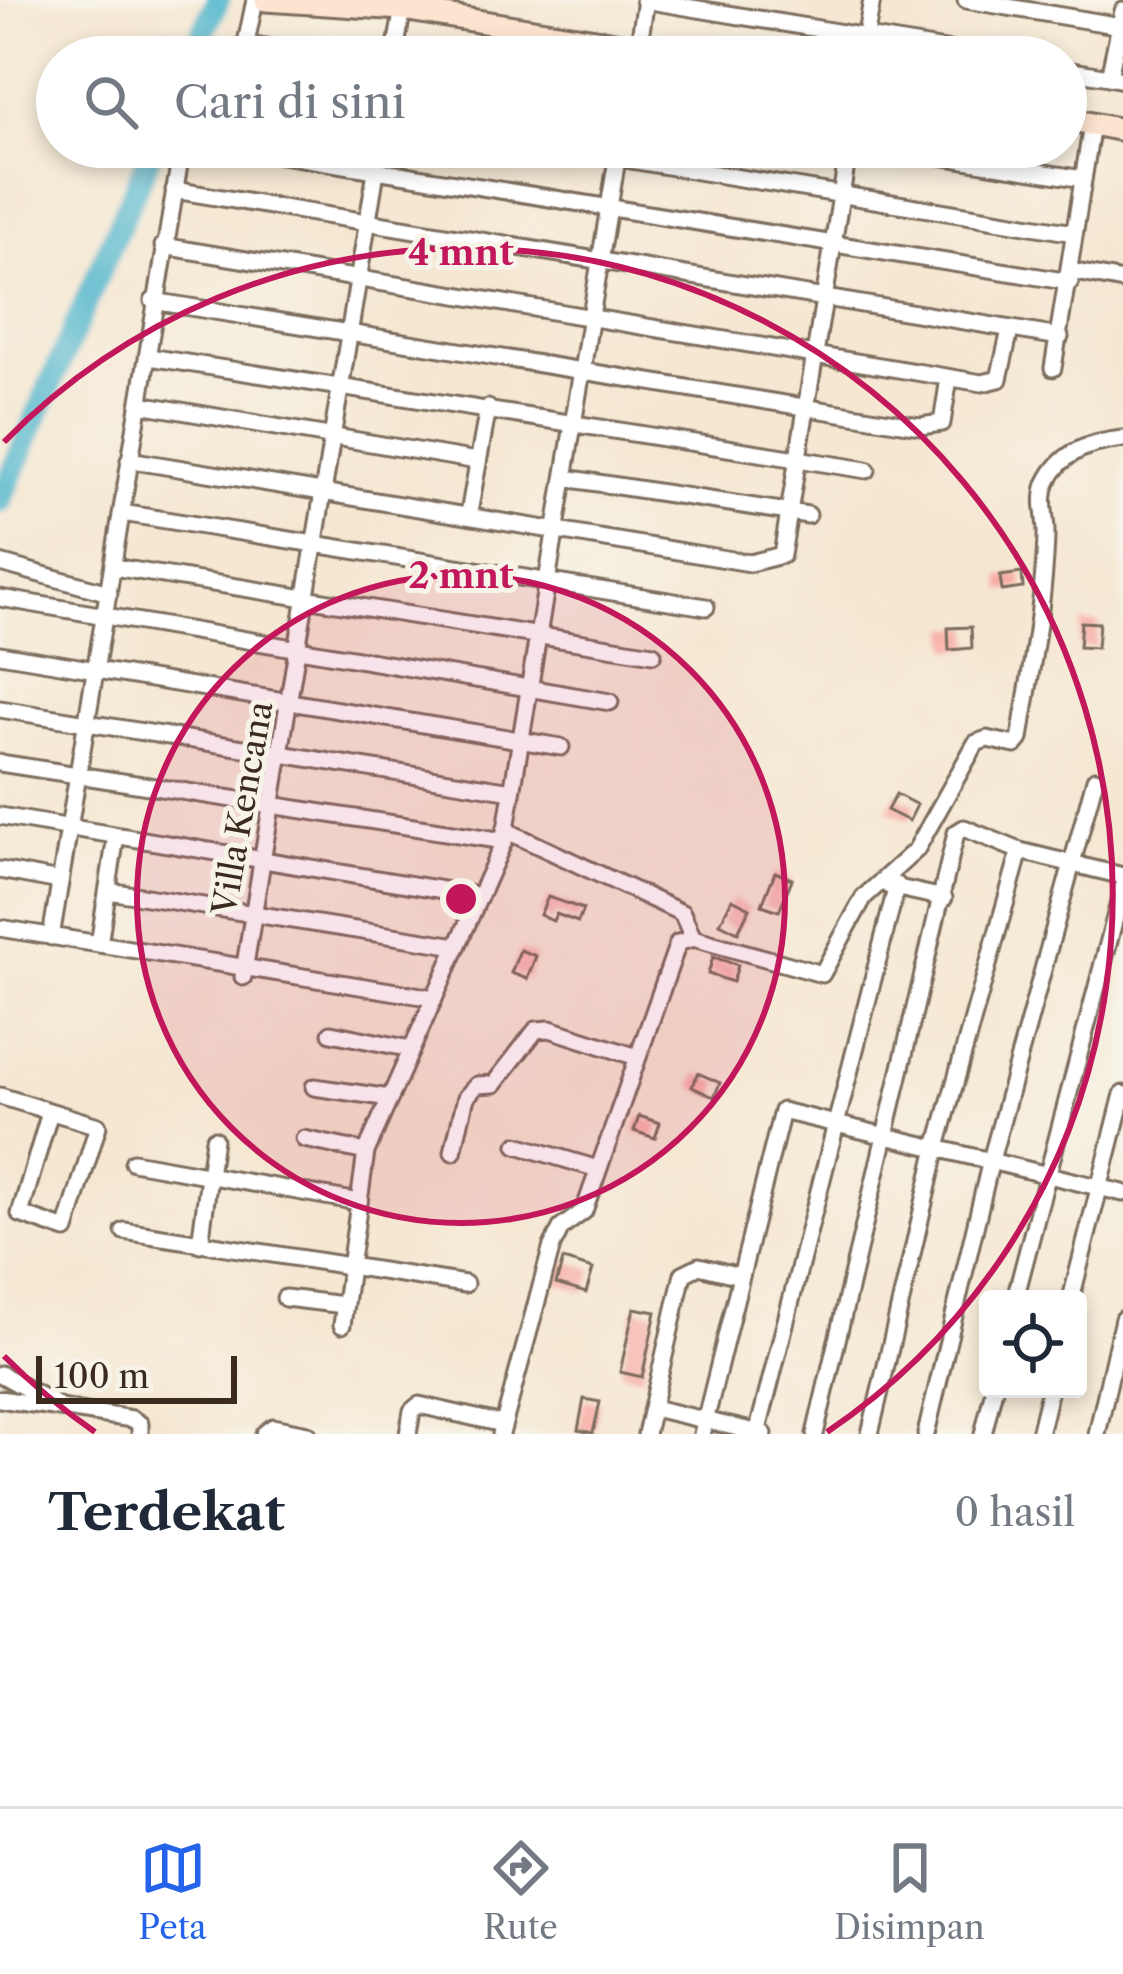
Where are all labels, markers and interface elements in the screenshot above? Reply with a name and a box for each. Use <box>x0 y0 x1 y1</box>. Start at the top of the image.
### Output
search box <box>36 36 1087 168</box>
icon: search <box>78 69 144 135</box>
text: Cari di sini <box>174 74 405 130</box>
text: 4 mnt <box>408 230 514 274</box>
text: 2 mnt <box>408 553 514 597</box>
street label: Villa Kencana <box>203 698 282 919</box>
centre of rings <box>440 878 482 920</box>
map controls <box>979 1290 1087 1398</box>
button: locate <box>979 1290 1087 1398</box>
scale bar <box>36 1350 237 1403</box>
text: 100 m <box>54 1356 149 1397</box>
text: Terdekat <box>48 1481 285 1543</box>
text: 0 hasil <box>954 1488 1075 1536</box>
tab: Peta <box>138 1835 207 1948</box>
tab: Rute <box>483 1835 558 1948</box>
tab: Disimpan <box>834 1835 985 1948</box>

